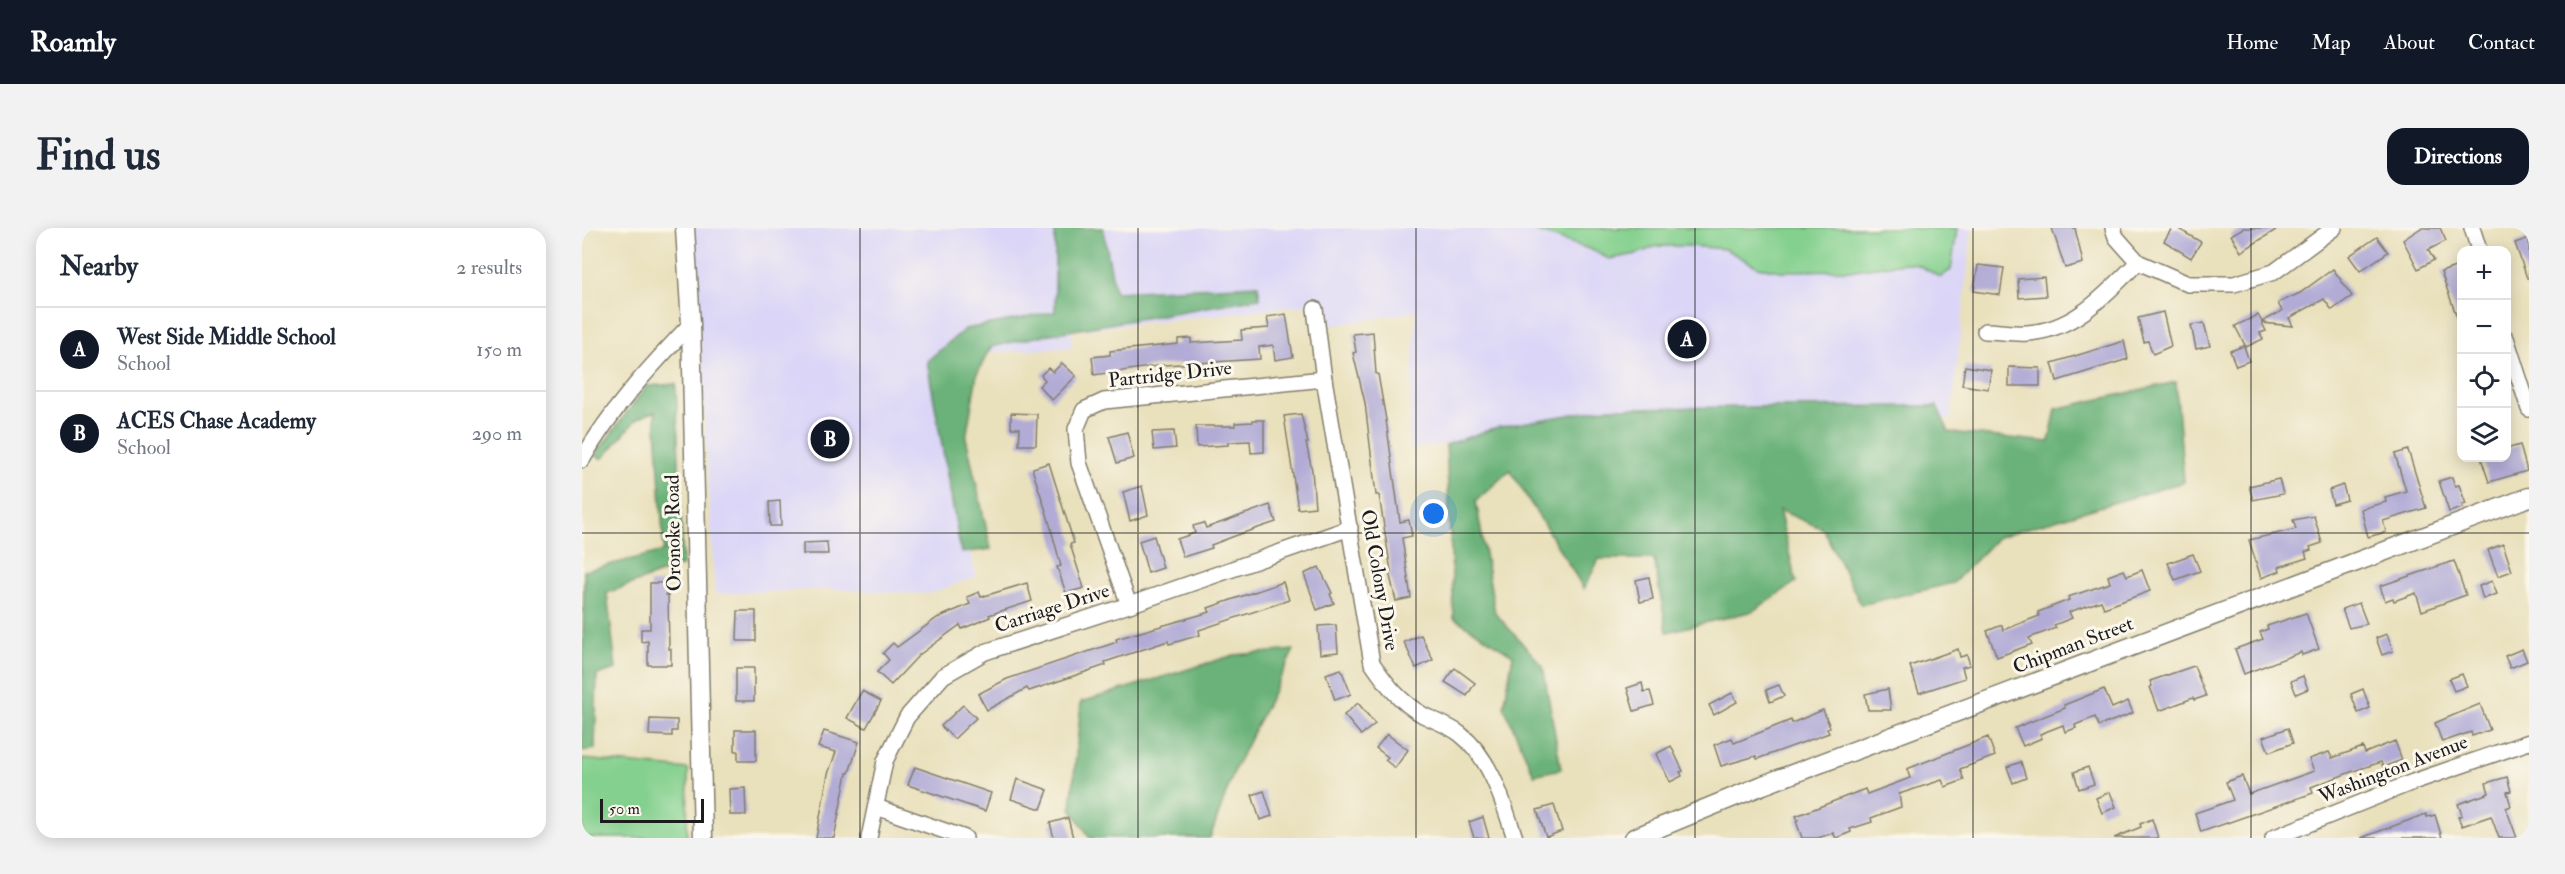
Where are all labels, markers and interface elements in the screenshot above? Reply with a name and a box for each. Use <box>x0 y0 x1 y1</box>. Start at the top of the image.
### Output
text: Roamly <box>30 25 116 60</box>
text: Home <box>2226 29 2278 56</box>
text: Map <box>2311 29 2351 56</box>
text: About <box>2384 29 2435 56</box>
text: Contact <box>2468 29 2535 56</box>
button: Directions <box>2387 128 2529 185</box>
text: Find us <box>36 130 160 182</box>
map controls <box>2457 246 2511 462</box>
button: + <box>2457 246 2511 300</box>
text: Nearby <box>60 251 138 283</box>
text: 2 results <box>456 255 522 280</box>
button: − <box>2457 300 2511 354</box>
pin: A <box>1668 316 1706 362</box>
text: West Side Middle School <box>117 323 336 351</box>
text: A <box>73 337 86 362</box>
text: 150 m <box>476 337 522 362</box>
text: School <box>117 351 171 376</box>
button: locate <box>2457 354 2511 408</box>
street label: Partridge Drive <box>1107 355 1233 393</box>
text: ACES Chase Academy <box>117 407 316 435</box>
button: layers <box>2457 408 2511 462</box>
pin: B <box>810 416 850 462</box>
text: B <box>73 421 86 446</box>
text: 290 m <box>472 421 522 446</box>
text: School <box>117 435 171 460</box>
street label: Oronoke Road <box>659 474 687 592</box>
your location <box>1419 499 1448 528</box>
street label: Old Colony Drive <box>1355 507 1405 653</box>
street label: Carriage Drive <box>991 578 1113 638</box>
street label: Chipman Street <box>2009 610 2138 680</box>
street label: Washington Avenue <box>2314 729 2471 809</box>
scale bar <box>600 796 704 824</box>
text: 50 m <box>609 799 640 819</box>

